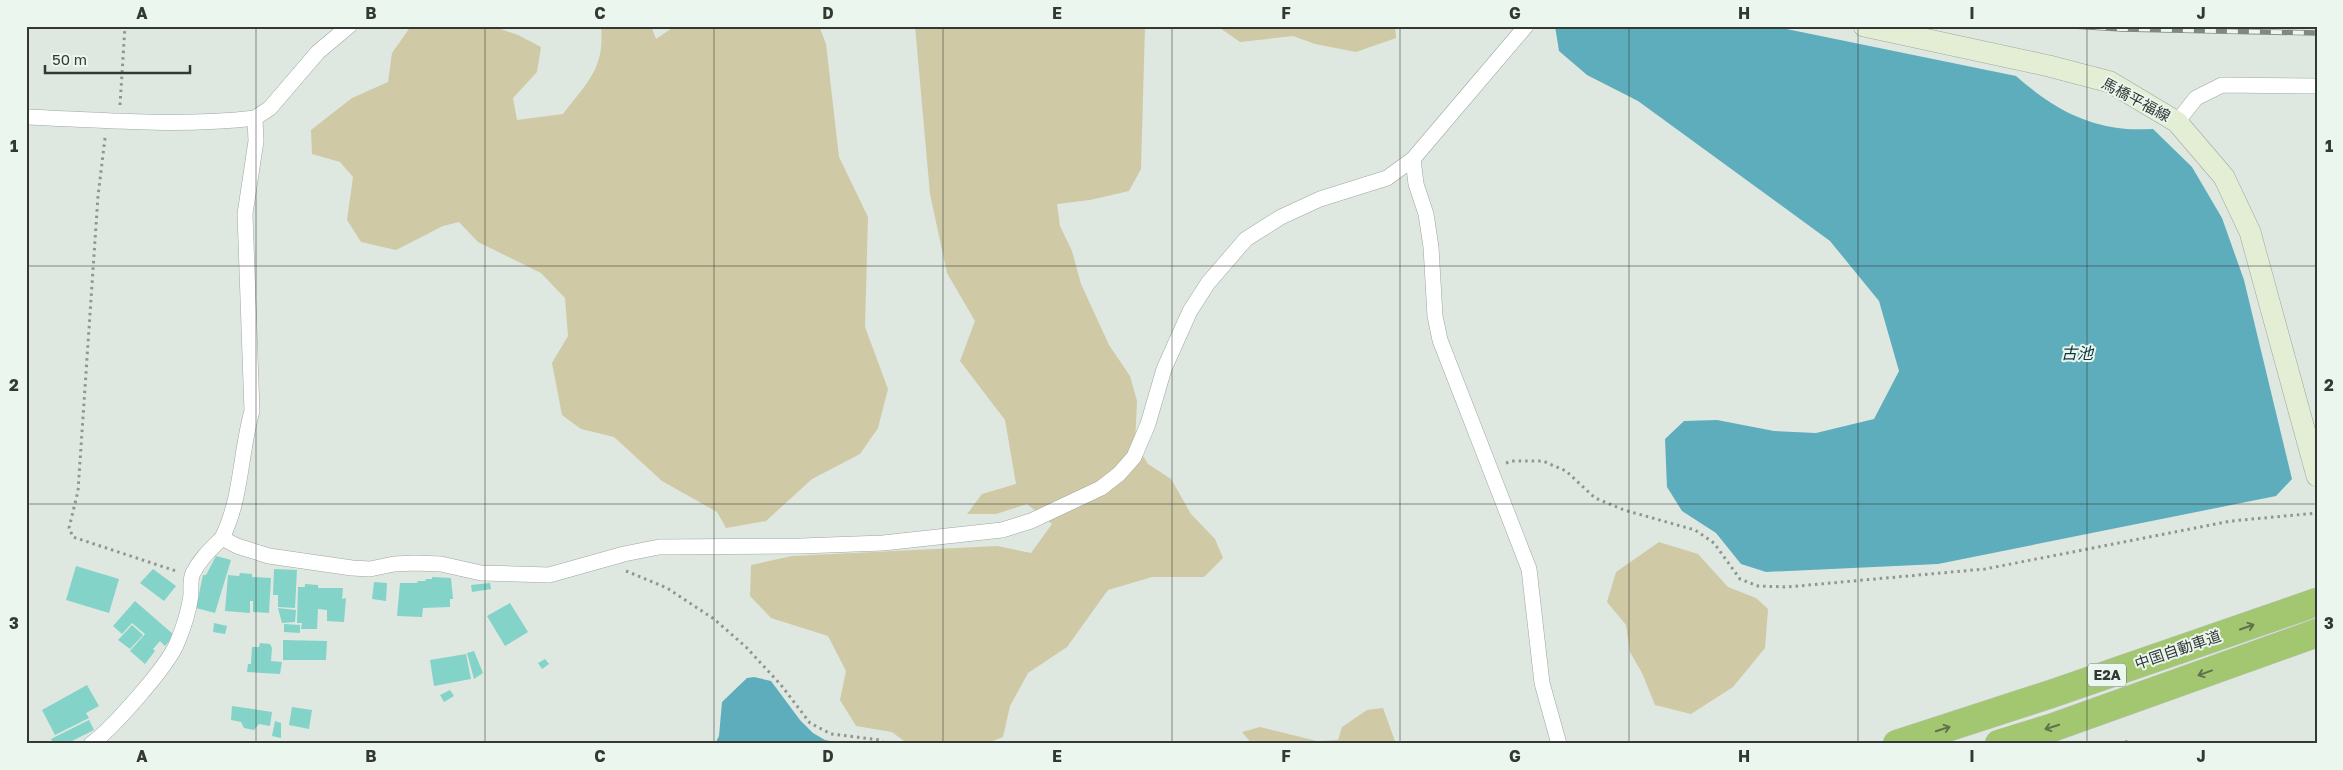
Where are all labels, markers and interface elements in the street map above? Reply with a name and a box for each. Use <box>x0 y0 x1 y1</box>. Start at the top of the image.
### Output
text: A <box>136 3 148 23</box>
text: B <box>365 3 377 23</box>
text: C <box>594 3 606 23</box>
text: D <box>822 3 834 23</box>
text: E <box>1052 3 1062 23</box>
text: F <box>1281 3 1291 23</box>
text: G <box>1509 3 1521 23</box>
text: H <box>1738 3 1750 23</box>
text: I <box>1969 3 1975 23</box>
text: J <box>2196 3 2206 23</box>
scale bar <box>45 42 190 74</box>
text: 50 m <box>52 50 87 68</box>
street label: 馬橋平福線 <box>2099 74 2174 125</box>
text: 1 <box>10 136 18 156</box>
text: 1 <box>2325 136 2333 156</box>
water label: 古池 <box>2061 343 2095 363</box>
text: 2 <box>9 375 19 395</box>
text: 2 <box>2324 375 2334 395</box>
text: 3 <box>9 613 19 633</box>
text: 3 <box>2324 613 2334 633</box>
one-way arrow <box>2238 621 2254 631</box>
street label: 中国自動車道 <box>2132 626 2223 672</box>
road number: E2A <box>2088 664 2126 686</box>
one-way arrow <box>2198 669 2213 678</box>
one-way arrow <box>2044 723 2060 732</box>
one-way arrow <box>1935 724 1951 733</box>
text: A <box>136 746 148 766</box>
text: B <box>365 746 377 766</box>
text: C <box>594 746 606 766</box>
text: D <box>822 746 834 766</box>
text: E <box>1052 746 1062 766</box>
text: F <box>1281 746 1291 766</box>
text: G <box>1509 746 1521 766</box>
text: H <box>1738 746 1750 766</box>
text: I <box>1969 746 1975 766</box>
text: J <box>2196 746 2206 766</box>

